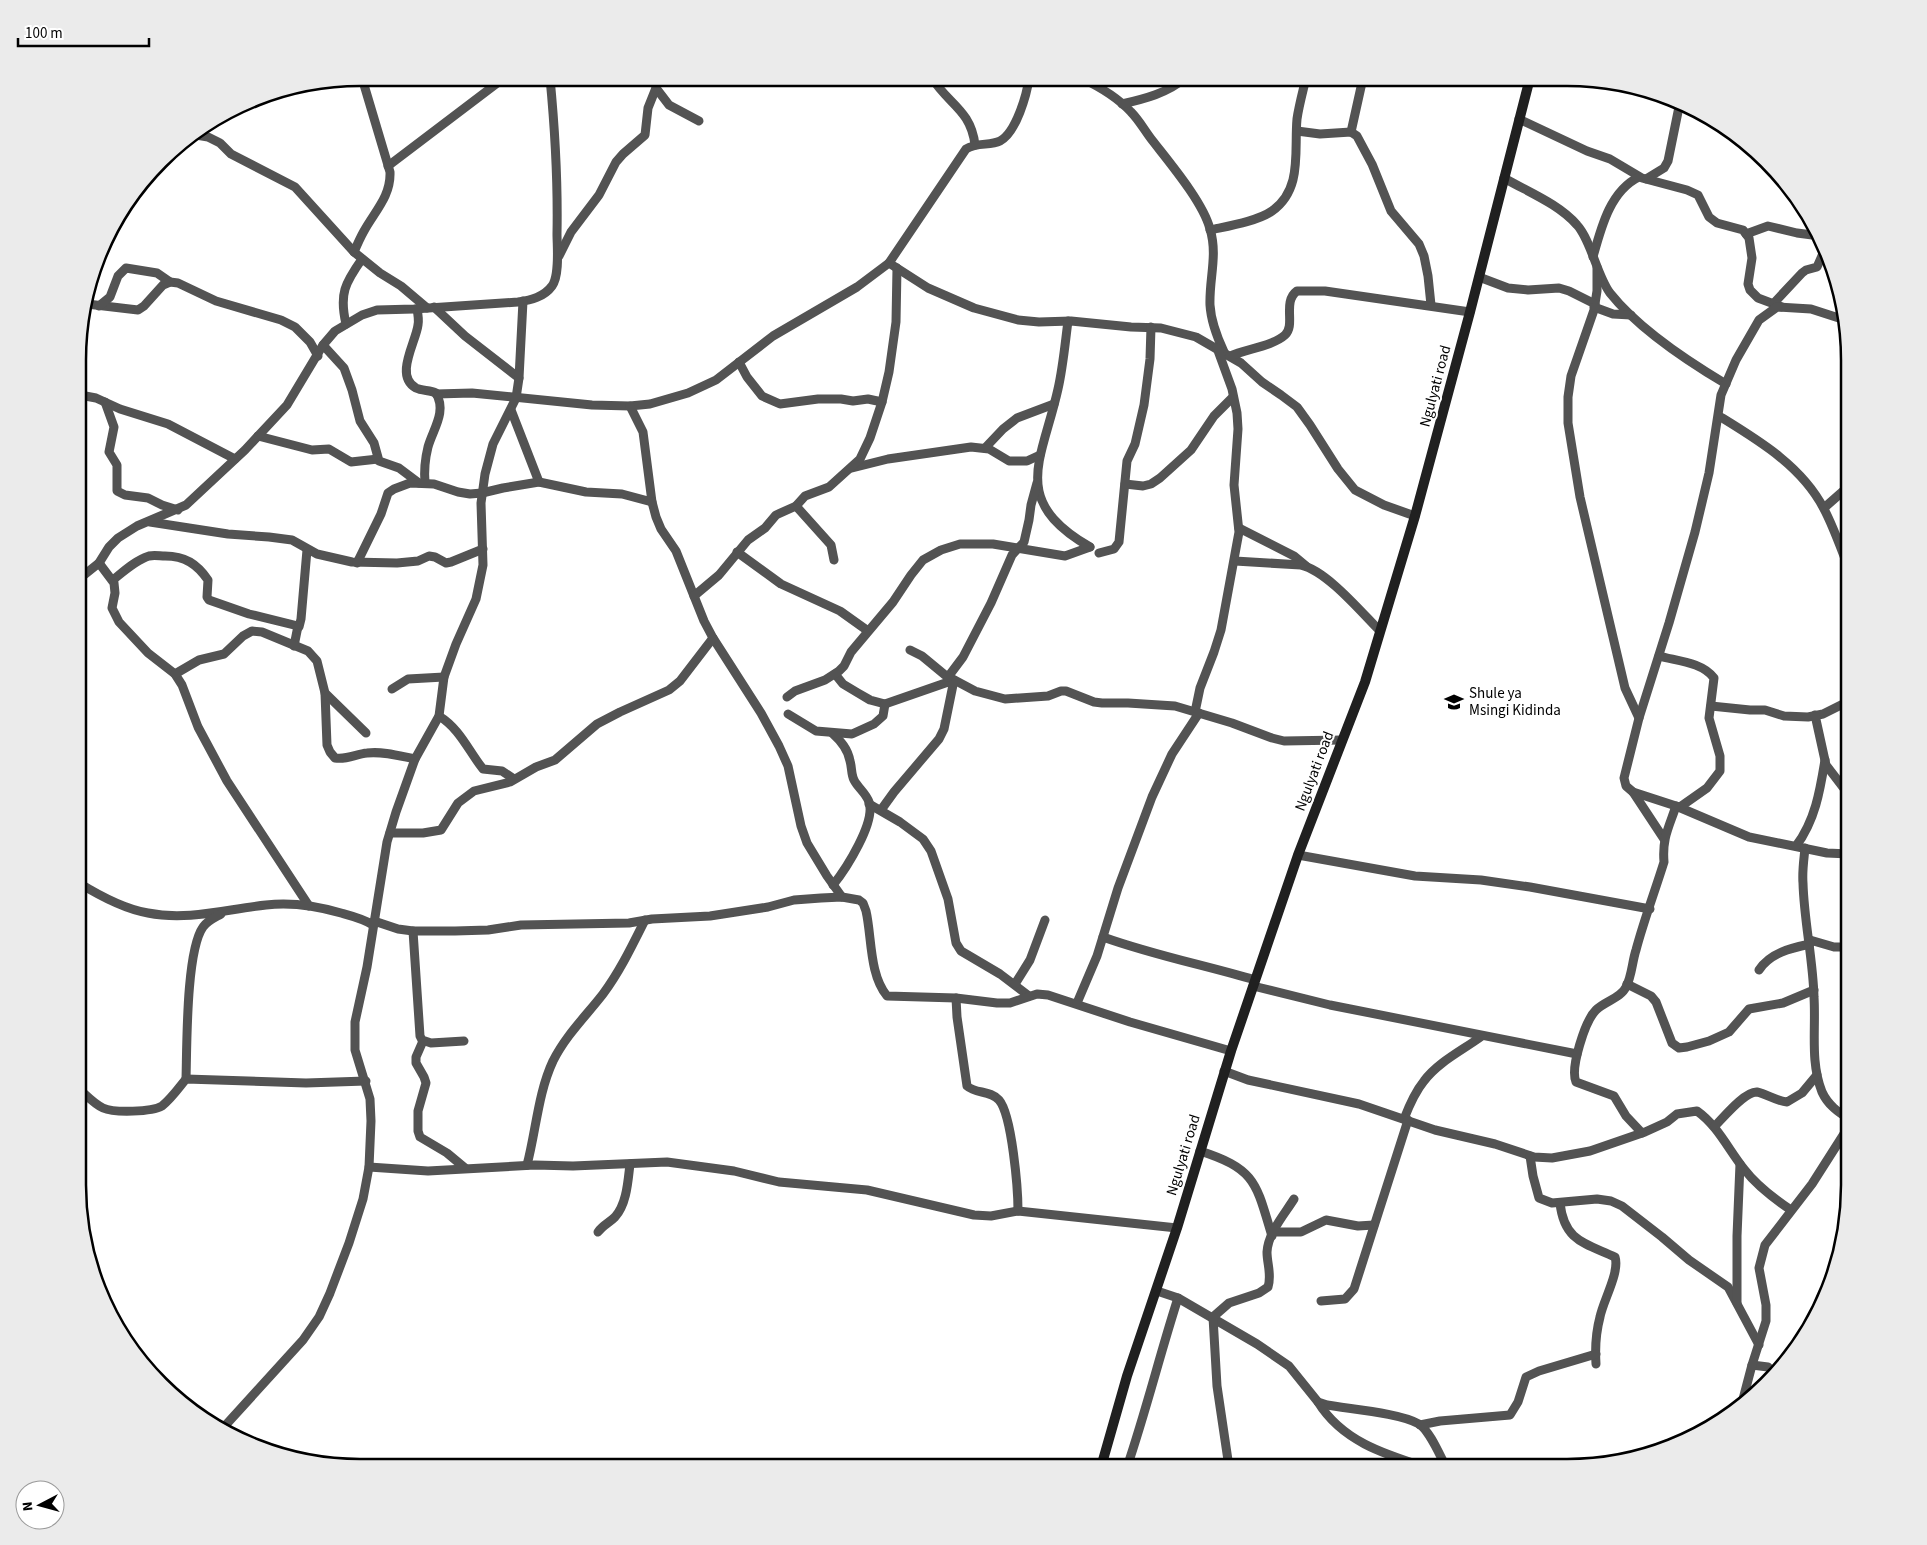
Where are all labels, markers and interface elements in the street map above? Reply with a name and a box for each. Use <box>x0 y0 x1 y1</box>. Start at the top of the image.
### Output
scale bar <box>18 15 149 47</box>
text: 100 m <box>25 23 63 44</box>
street label: Ngulyati road <box>1414 343 1456 429</box>
place label: Shule ya Msingi Kidinda <box>1469 683 1561 721</box>
school or university icon: Shule ya Msingi Kidinda <box>1443 691 1465 713</box>
street label: Ngulyati road <box>1290 728 1339 814</box>
street label: Ngulyati road <box>1161 1112 1206 1198</box>
north arrow <box>15 1480 65 1530</box>
text: N <box>18 1501 38 1512</box>

